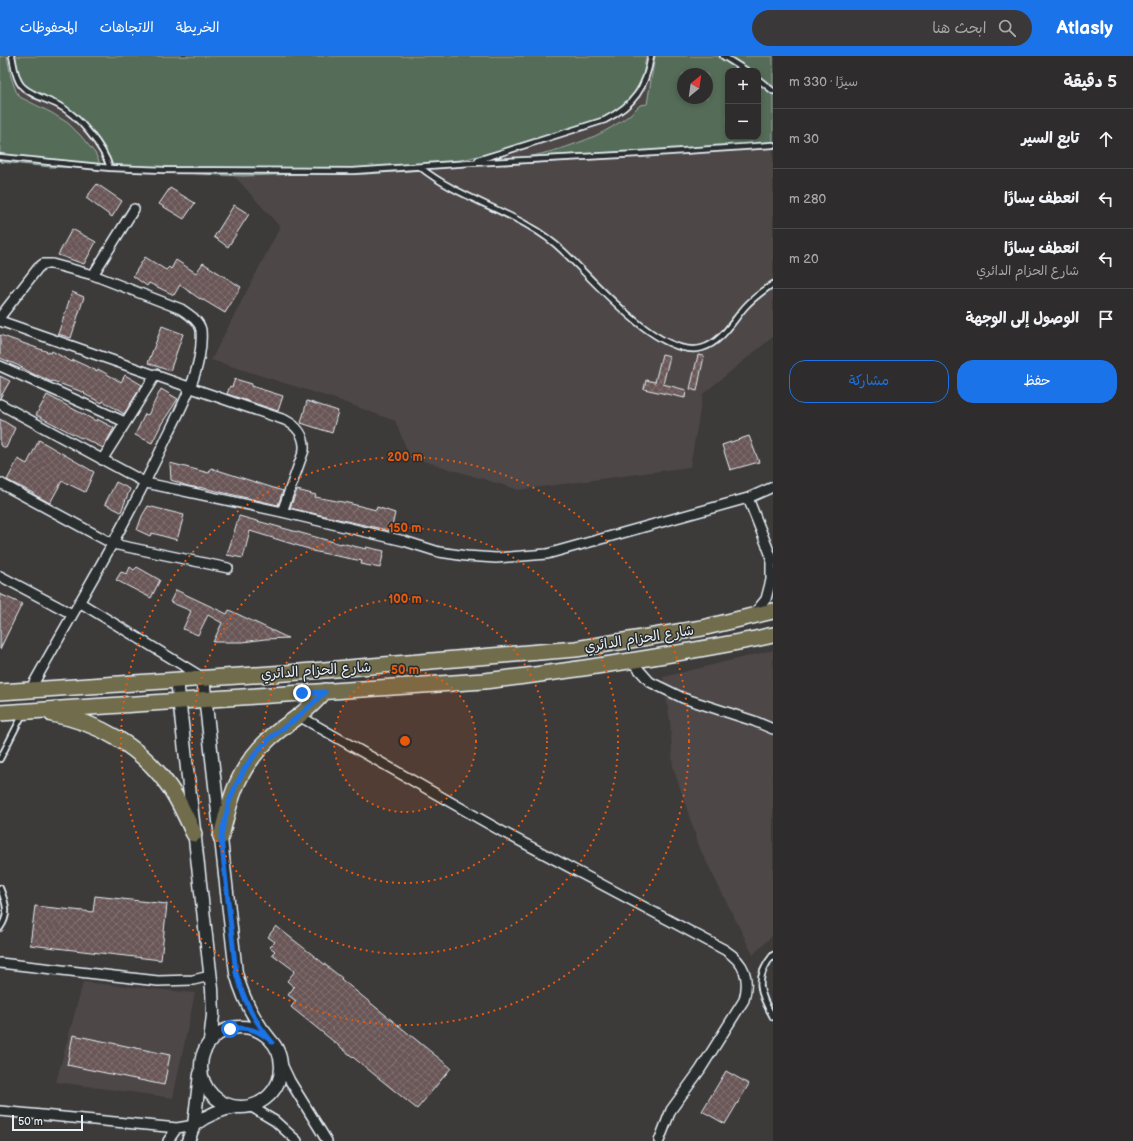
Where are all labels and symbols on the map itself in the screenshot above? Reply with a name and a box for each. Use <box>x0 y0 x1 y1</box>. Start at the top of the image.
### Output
north arrow <box>677 68 713 104</box>
text: 200 m <box>387 450 423 465</box>
text: 150 m <box>389 521 421 536</box>
text: 100 m <box>388 592 422 607</box>
street label: شارع الحزام الدائري <box>583 621 696 659</box>
street label: شارع الحزام الدائري <box>260 658 372 686</box>
text: 50 m <box>391 663 419 678</box>
route end <box>293 684 311 702</box>
centre of rings <box>398 734 412 748</box>
route start <box>221 1020 239 1038</box>
scale bar <box>12 1113 83 1132</box>

